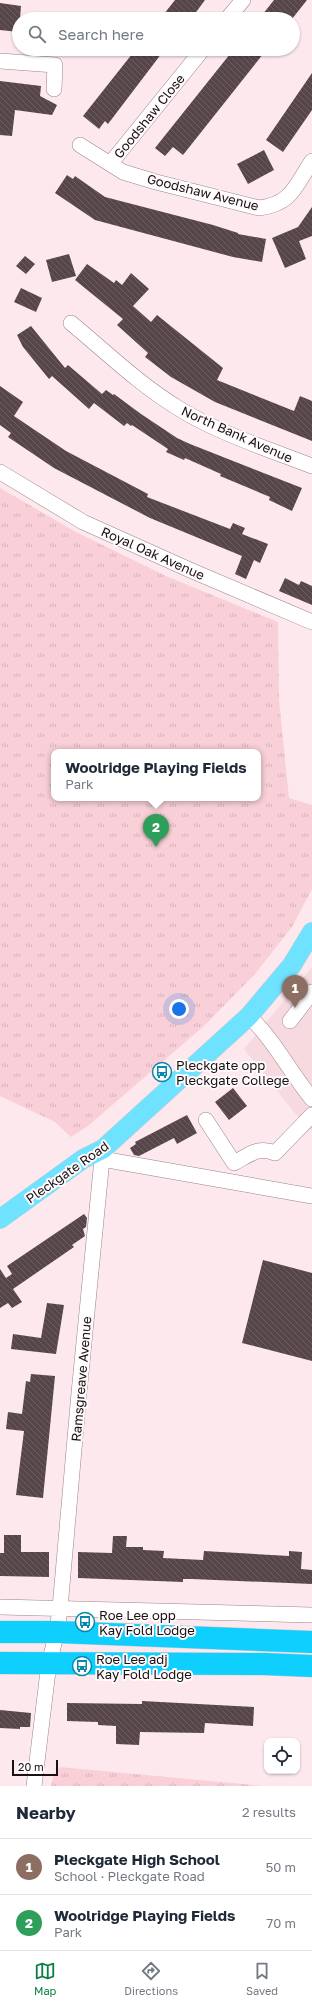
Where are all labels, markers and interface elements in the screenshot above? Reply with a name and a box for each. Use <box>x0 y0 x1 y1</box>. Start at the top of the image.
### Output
search box <box>12 12 300 56</box>
icon: search <box>26 23 48 45</box>
text: Search here <box>58 25 144 43</box>
street label: Goodshaw Close <box>110 71 188 161</box>
street label: Goodshaw Avenue <box>146 170 260 214</box>
street label: North Bank Avenue <box>179 402 295 466</box>
street label: Royal Oak Avenue <box>99 523 207 583</box>
popup <box>51 749 261 801</box>
text: Woolridge Playing Fields <box>65 758 247 776</box>
text: Park <box>65 776 93 792</box>
pin: 2 <box>143 814 169 847</box>
pin: 1 <box>282 975 308 1008</box>
your location <box>169 999 189 1019</box>
place label: Pleckgate opp Pleckgate College <box>176 1057 289 1088</box>
bus stop icon: Pleckgate opp Pleckgate College <box>151 1061 173 1083</box>
street label: Pleckgate Road <box>23 1138 111 1206</box>
street label: Ramsgreave Avenue <box>68 1316 94 1442</box>
place label: Roe Lee opp Kay Fold Lodge <box>99 1607 195 1638</box>
bus stop icon: Roe Lee opp Kay Fold Lodge <box>74 1611 96 1633</box>
place label: Roe Lee adj Kay Fold Lodge <box>96 1651 192 1682</box>
bus stop icon: Roe Lee adj Kay Fold Lodge <box>71 1655 93 1677</box>
map controls <box>264 1738 300 1774</box>
button: locate <box>264 1738 300 1774</box>
scale bar <box>12 1758 58 1777</box>
text: 20 m <box>18 1760 44 1773</box>
text: Nearby <box>16 1802 76 1823</box>
text: 2 results <box>242 1804 296 1820</box>
text: Pleckgate High School <box>54 1850 220 1868</box>
text: 1 <box>26 1859 32 1875</box>
text: 50 m <box>266 1859 296 1875</box>
text: School · Pleckgate Road <box>54 1868 205 1884</box>
text: Woolridge Playing Fields <box>54 1906 235 1924</box>
text: 2 <box>25 1915 33 1931</box>
text: 70 m <box>266 1915 296 1931</box>
text: Park <box>54 1924 82 1940</box>
tab: Map <box>34 1960 56 1997</box>
tab: Directions <box>124 1960 178 1997</box>
tab: Saved <box>246 1960 278 1997</box>

